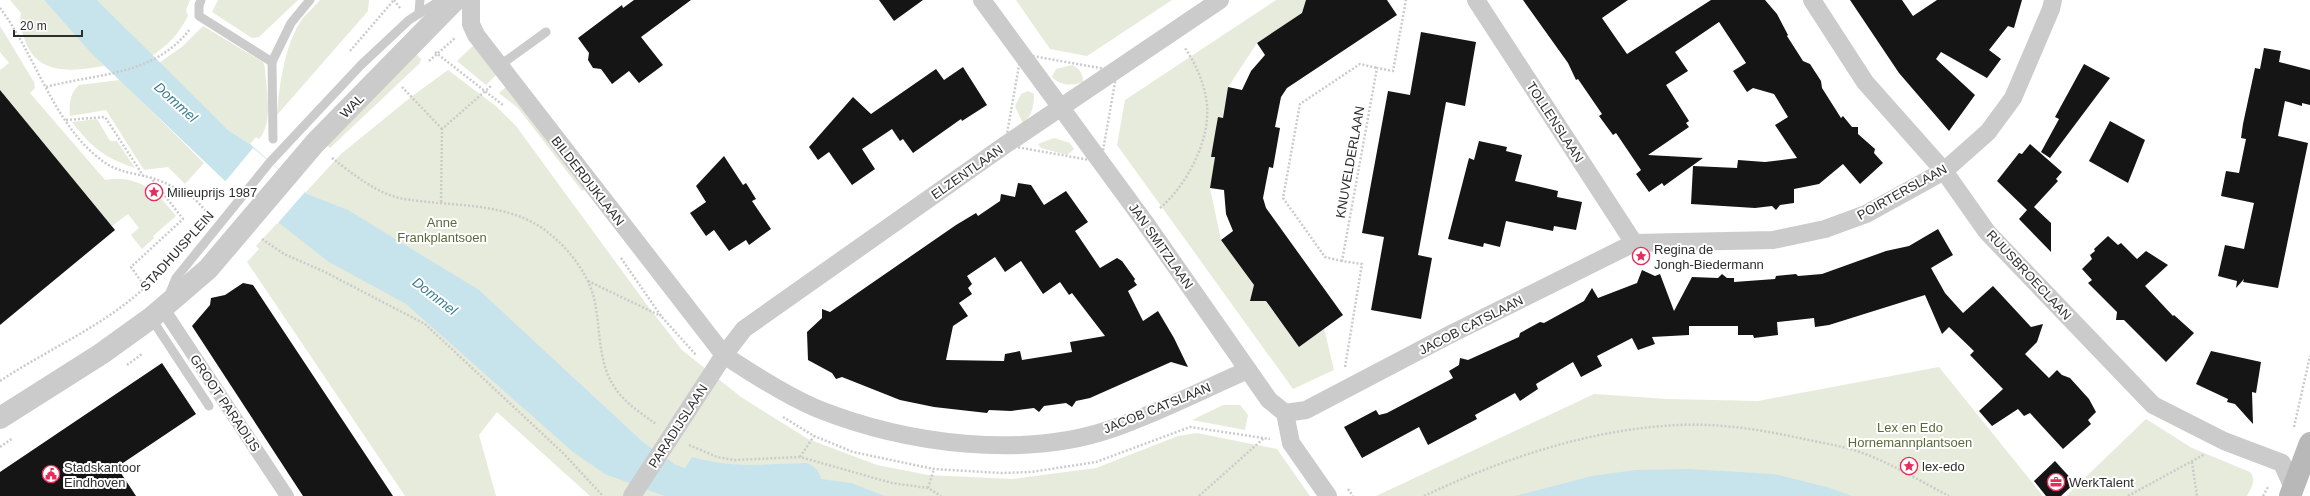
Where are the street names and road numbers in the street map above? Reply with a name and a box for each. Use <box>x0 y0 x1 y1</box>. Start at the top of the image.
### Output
street label: TOLLENSLAAN <box>1523 79 1587 165</box>
street label: WAL <box>337 91 367 121</box>
street label: KNUVELDERLAAN <box>1333 105 1367 219</box>
street label: BILDERDIJKLAAN <box>549 133 627 229</box>
street label: ELZENTLAAN <box>928 142 1006 202</box>
street label: POIRTERSLAAN <box>1855 161 1949 223</box>
street label: JAN SMITZLAAN <box>1126 200 1196 292</box>
street label: STADHUISPLEIN <box>137 208 217 294</box>
street label: RUUSBROECLAAN <box>1984 227 2074 323</box>
street label: JACOB CATSLAAN <box>1417 292 1525 358</box>
street label: GROOT PARADIJS <box>187 352 263 455</box>
street label: JACOB CATSLAAN <box>1101 380 1213 436</box>
street label: PARADIJSLAAN <box>645 381 711 471</box>

